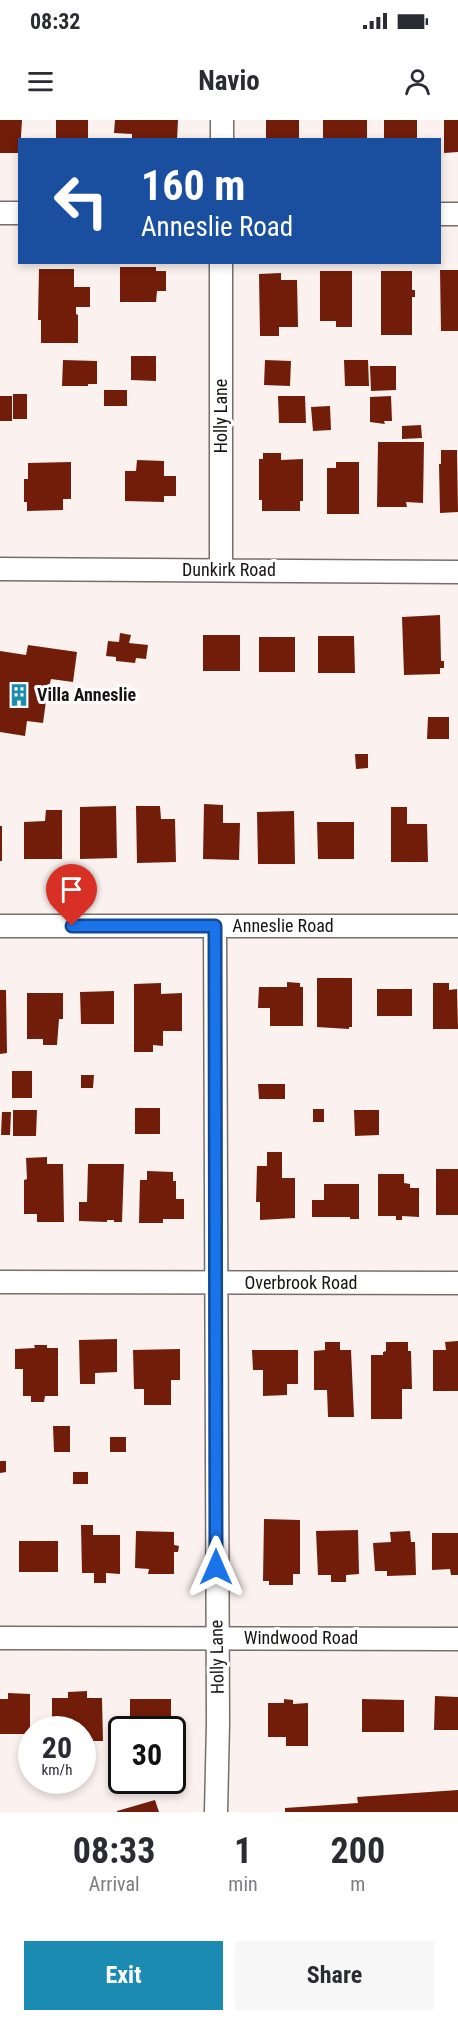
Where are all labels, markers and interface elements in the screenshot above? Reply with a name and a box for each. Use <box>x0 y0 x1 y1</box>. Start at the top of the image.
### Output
text: 08:32 <box>30 9 81 34</box>
icon: menu <box>24 65 57 98</box>
text: Navio <box>198 65 260 97</box>
icon: person <box>401 65 434 98</box>
text: 160 m <box>141 161 246 210</box>
icon: left <box>42 162 120 240</box>
text: Anneslie Road <box>141 211 293 243</box>
street label: Holly Lane <box>210 379 231 453</box>
street label: Dunkirk Road <box>182 559 276 580</box>
building icon: Villa Anneslie <box>6 682 32 708</box>
place label: Villa Anneslie <box>37 684 137 705</box>
pin <box>46 864 97 926</box>
icon: arrive <box>55 873 88 906</box>
street label: Anneslie Road <box>232 915 334 936</box>
street label: Overbrook Road <box>245 1272 357 1293</box>
position arrow <box>184 1535 248 1599</box>
street label: Holly Lane <box>205 1620 228 1694</box>
street label: Windwood Road <box>244 1627 358 1648</box>
speed limit sign: 30 <box>108 1716 186 1794</box>
text: 20 <box>42 1730 72 1765</box>
text: km/h <box>42 1761 72 1779</box>
text: 08:33 <box>73 1830 155 1872</box>
text: 1 <box>234 1830 252 1872</box>
text: 200 <box>331 1830 385 1872</box>
text: Arrival <box>89 1872 140 1896</box>
text: min <box>228 1872 258 1896</box>
text: m <box>350 1872 365 1896</box>
button: Exit <box>24 1941 223 2010</box>
button: Share <box>235 1941 434 2010</box>

